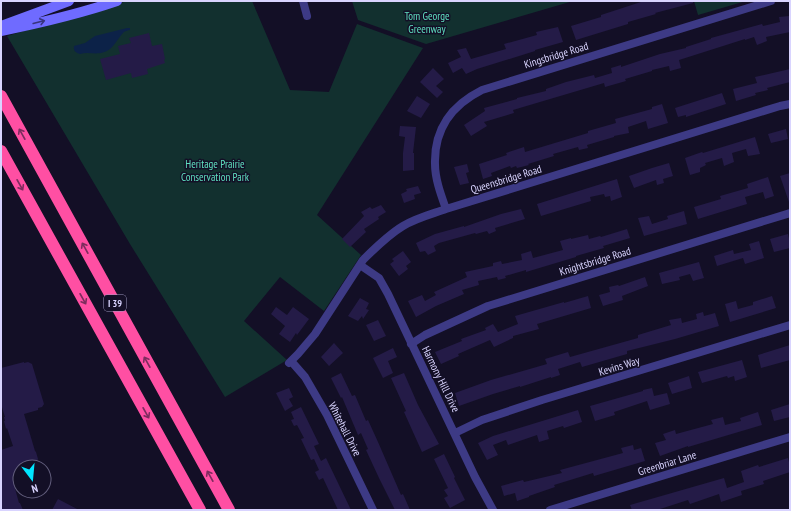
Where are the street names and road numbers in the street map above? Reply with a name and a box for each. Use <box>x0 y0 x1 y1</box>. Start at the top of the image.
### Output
street label: Kingsbridge Road <box>522 39 590 71</box>
street label: Queensbridge Road <box>469 161 544 196</box>
street label: Knightsbridge Road <box>558 243 633 279</box>
road number: I 39 <box>104 295 126 311</box>
street label: Harmony Hill Drive <box>419 344 463 415</box>
street label: Kevins Way <box>597 353 642 379</box>
street label: Whitehall Drive <box>325 400 365 459</box>
street label: Greenbriar Lane <box>636 447 698 479</box>

